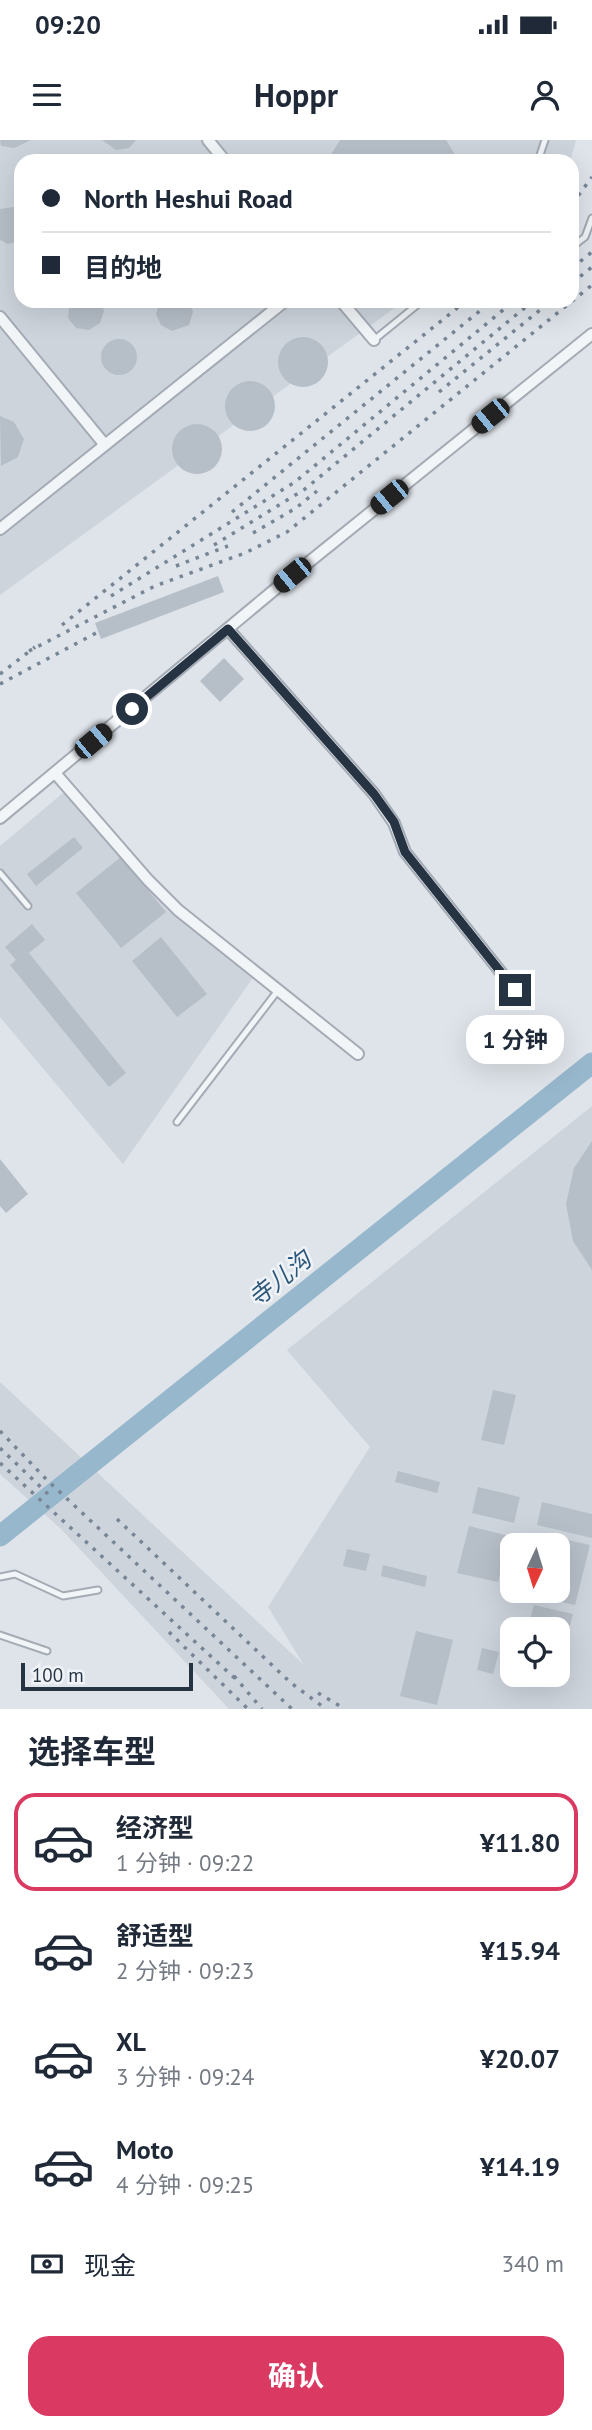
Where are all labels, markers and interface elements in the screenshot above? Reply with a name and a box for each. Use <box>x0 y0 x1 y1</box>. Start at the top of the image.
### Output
text: 09:20 <box>35 8 101 41</box>
text: Hoppr <box>254 74 338 116</box>
icon: menu <box>28 76 66 114</box>
icon: person <box>526 76 564 114</box>
text: North Heshui Road <box>84 182 293 215</box>
text: 目的地 <box>84 251 162 284</box>
car <box>468 395 513 437</box>
car <box>367 476 412 518</box>
car <box>270 554 315 596</box>
route start <box>116 693 148 725</box>
car <box>71 719 116 763</box>
route end <box>499 974 531 1006</box>
callout: 1 分钟 <box>466 1014 564 1064</box>
text: 1 分钟 <box>483 1025 547 1054</box>
water label: 寺儿沟 <box>242 1242 320 1313</box>
north arrow <box>500 1533 570 1603</box>
map controls <box>500 1533 570 1687</box>
button: locate <box>500 1617 570 1687</box>
scale bar <box>21 1660 192 1692</box>
text: 100 m <box>32 1663 84 1687</box>
text: 选择车型 <box>28 1730 156 1772</box>
icon: car <box>32 1811 95 1874</box>
text: 经济型 <box>116 1811 194 1844</box>
text: ¥11.80 <box>480 1826 560 1859</box>
text: 1 分钟 · 09:22 <box>116 1848 254 1877</box>
icon: car <box>32 1919 95 1982</box>
text: 舒适型 <box>116 1919 194 1952</box>
text: ¥15.94 <box>480 1934 560 1967</box>
text: 2 分钟 · 09:23 <box>116 1956 254 1985</box>
text: XL <box>116 2025 146 2058</box>
icon: car <box>32 2027 95 2090</box>
text: ¥20.07 <box>480 2042 560 2075</box>
text: 3 分钟 · 09:24 <box>116 2062 254 2091</box>
text: Moto <box>116 2133 174 2166</box>
icon: car <box>32 2135 95 2198</box>
text: ¥14.19 <box>480 2150 560 2183</box>
text: 4 分钟 · 09:25 <box>116 2170 254 2199</box>
icon: cash <box>28 2245 66 2283</box>
text: 现金 <box>84 2249 136 2282</box>
text: 340 m <box>502 2249 564 2278</box>
button: 确认 <box>28 2336 564 2416</box>

